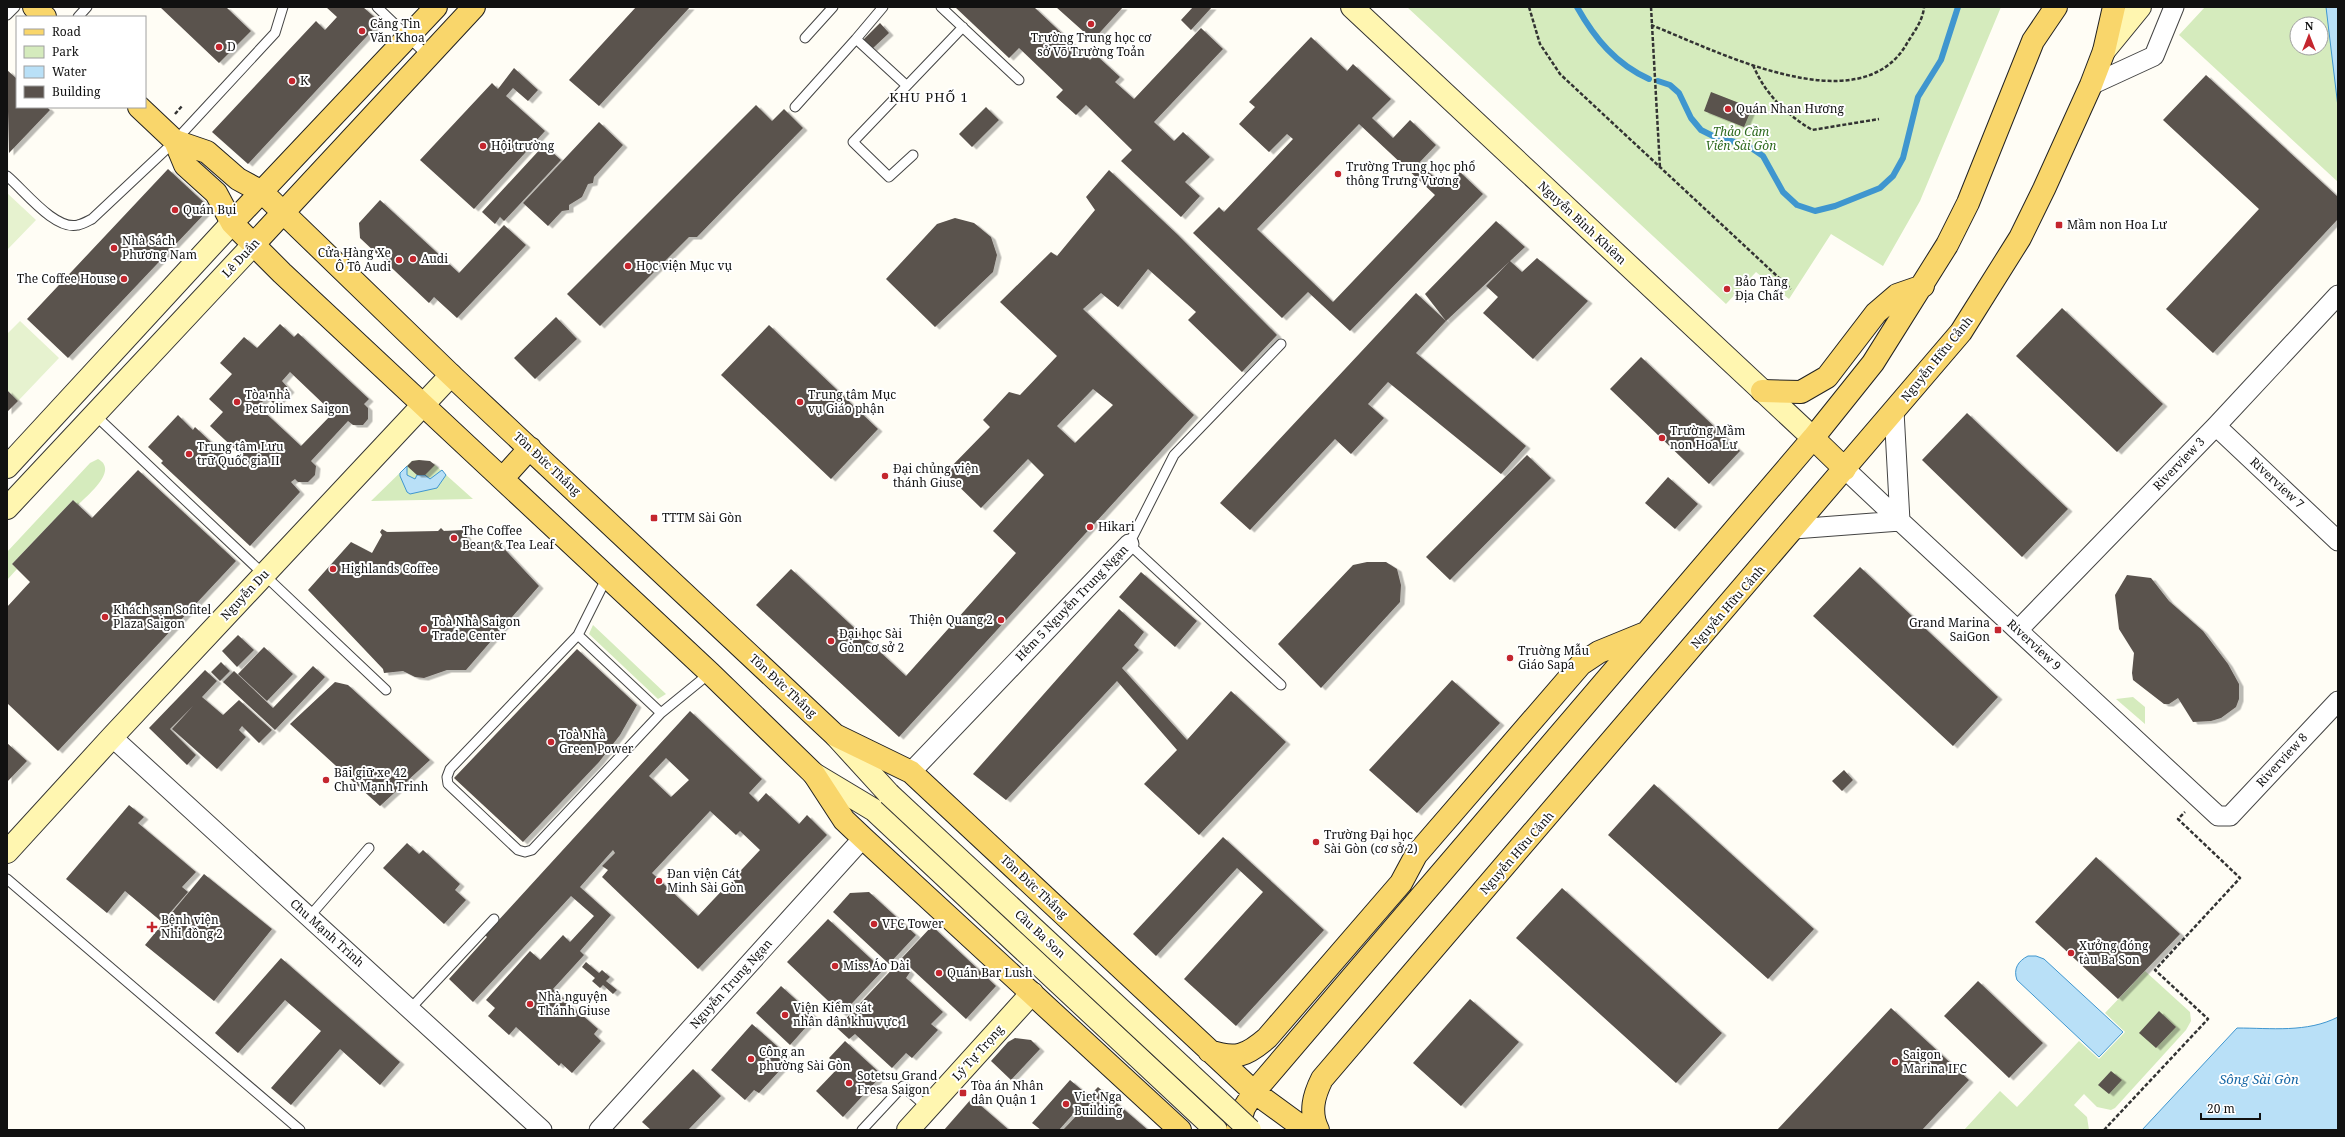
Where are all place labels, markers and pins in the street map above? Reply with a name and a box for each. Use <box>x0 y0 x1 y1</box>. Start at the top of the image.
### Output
place label: Căng Tin Văn Khoa <box>370 15 425 46</box>
marker: Trường Trung học cơ sở Võ Trường Toản <box>1086 19 1096 29</box>
marker: Căng Tin Văn Khoa <box>357 26 367 36</box>
place label: Trường Trung học cơ sở Võ Trường Toản <box>1031 29 1152 60</box>
place label: D <box>227 38 236 55</box>
marker: D <box>214 42 224 52</box>
place label: K <box>300 72 309 89</box>
marker: K <box>287 76 297 86</box>
place label: Quán Nhan Hương <box>1736 100 1844 117</box>
marker: Quán Nhan Hương <box>1723 104 1733 114</box>
place label: Hội trường <box>491 137 555 154</box>
marker: Hội trường <box>478 141 488 151</box>
place label: Trường Trung học phổ thông Trưng Vương <box>1346 158 1475 189</box>
marker: Trường Trung học phổ thông Trưng Vương <box>1333 169 1343 179</box>
place label: Quán Bụi <box>183 201 237 218</box>
marker: Quán Bụi <box>170 205 180 215</box>
place label: Mầm non Hoa Lư <box>2067 216 2168 233</box>
marker: Mầm non Hoa Lư <box>2054 220 2064 230</box>
place label: Nhà Sách Phương Nam <box>122 232 197 263</box>
marker: Nhà Sách Phương Nam <box>109 243 119 253</box>
place label: Cửa Hàng Xe Ô Tô Audi <box>318 244 391 275</box>
place label: Audi <box>421 250 448 267</box>
marker: Audi <box>408 254 418 264</box>
marker: Cửa Hàng Xe Ô Tô Audi <box>394 255 404 265</box>
place label: Học viện Mục vụ <box>636 257 732 274</box>
marker: Học viện Mục vụ <box>623 261 633 271</box>
place label: The Coffee House <box>17 270 116 287</box>
place label: Bảo Tàng Địa Chất <box>1735 273 1788 304</box>
marker: The Coffee House <box>119 274 129 284</box>
marker: Bảo Tàng Địa Chất <box>1722 284 1732 294</box>
place label: Tòa nhà Petrolimex Saigon <box>245 386 349 417</box>
place label: Trung tâm Mục vụ Giáo phận <box>808 386 896 417</box>
marker: Tòa nhà Petrolimex Saigon <box>232 397 242 407</box>
marker: Trung tâm Mục vụ Giáo phận <box>795 397 805 407</box>
place label: Trường Mầm non Hoa Lư <box>1670 422 1745 453</box>
marker: Trường Mầm non Hoa Lư <box>1657 433 1667 443</box>
place label: Trung tâm Lưu trữ Quốc gia II <box>197 438 284 469</box>
marker: Trung tâm Lưu trữ Quốc gia II <box>184 449 194 459</box>
place label: Đại chủng viện thánh Giuse <box>893 460 979 491</box>
marker: Đại chủng viện thánh Giuse <box>880 471 890 481</box>
place label: TTTM Sài Gòn <box>662 509 742 526</box>
marker: TTTM Sài Gòn <box>649 513 659 523</box>
place label: Hikari <box>1098 518 1135 535</box>
place label: The Coffee Bean & Tea Leaf <box>462 522 556 553</box>
marker: Hikari <box>1085 522 1095 532</box>
marker: The Coffee Bean & Tea Leaf <box>449 533 459 543</box>
place label: Highlands Coffee <box>341 560 438 577</box>
marker: Highlands Coffee <box>328 564 338 574</box>
place label: Khách sạn Sofitel Plaza Saigon <box>113 601 212 632</box>
place label: Thiện Quang 2 <box>910 611 993 628</box>
marker: Khách sạn Sofitel Plaza Saigon <box>100 612 110 622</box>
place label: Toà Nhà Saigon Trade Center <box>432 613 521 644</box>
place label: Grand Marina SaiGon <box>1909 614 1990 645</box>
marker: Thiện Quang 2 <box>996 615 1006 625</box>
marker: Toà Nhà Saigon Trade Center <box>419 624 429 634</box>
place label: Đại học Sài Gòn cơ sở 2 <box>839 625 904 656</box>
marker: Grand Marina SaiGon <box>1993 625 2003 635</box>
marker: Đại học Sài Gòn cơ sở 2 <box>826 636 836 646</box>
place label: Truờng Mẫu Giáo Sapa <box>1518 642 1589 673</box>
marker: Truờng Mẫu Giáo Sapa <box>1505 653 1515 663</box>
place label: Toà Nhà Green Power <box>559 726 634 757</box>
marker: Toà Nhà Green Power <box>546 737 556 747</box>
place label: Bãi giữ xe 42 Chu Mạnh Trinh <box>334 764 429 795</box>
marker: Bãi giữ xe 42 Chu Mạnh Trinh <box>321 775 331 785</box>
place label: Trường Đại học Sài Gòn (cơ sở 2) <box>1324 826 1418 857</box>
marker: Trường Đại học Sài Gòn (cơ sở 2) <box>1311 837 1321 847</box>
place label: Đan viện Cát Minh Sài Gòn <box>667 865 744 896</box>
marker: Đan viện Cát Minh Sài Gòn <box>654 876 664 886</box>
place label: Bệnh viện Nhi đồng 2 <box>161 911 223 942</box>
place label: VFC Tower <box>882 915 944 932</box>
marker: VFC Tower <box>869 919 879 929</box>
marker: Bệnh viện Nhi đồng 2 <box>146 921 158 933</box>
place label: Xưởng đóng tàu Ba Son <box>2079 937 2149 968</box>
marker: Xưởng đóng tàu Ba Son <box>2066 948 2076 958</box>
place label: Miss Áo Dài <box>843 957 910 974</box>
marker: Miss Áo Dài <box>830 961 840 971</box>
place label: Quán Bar Lush <box>947 964 1033 981</box>
marker: Quán Bar Lush <box>934 968 944 978</box>
place label: Nhà nguyện Thánh Giuse <box>538 988 610 1019</box>
marker: Nhà nguyện Thánh Giuse <box>525 999 535 1009</box>
place label: Viện Kiểm sát nhân dân khu vực 1 <box>793 999 907 1030</box>
marker: Viện Kiểm sát nhân dân khu vực 1 <box>780 1010 790 1020</box>
place label: Công an phường Sài Gòn <box>759 1043 851 1074</box>
place label: Saigon Marina IFC <box>1903 1046 1967 1077</box>
marker: Công an phường Sài Gòn <box>746 1054 756 1064</box>
marker: Saigon Marina IFC <box>1890 1057 1900 1067</box>
place label: Sotetsu Grand Fresa Saigon <box>857 1067 938 1098</box>
place label: Tòa án Nhân dân Quận 1 <box>971 1077 1044 1108</box>
marker: Sotetsu Grand Fresa Saigon <box>844 1078 854 1088</box>
marker: Tòa án Nhân dân Quận 1 <box>958 1088 968 1098</box>
place label: Viet Nga Building <box>1074 1088 1123 1119</box>
marker: Viet Nga Building <box>1061 1099 1071 1109</box>

